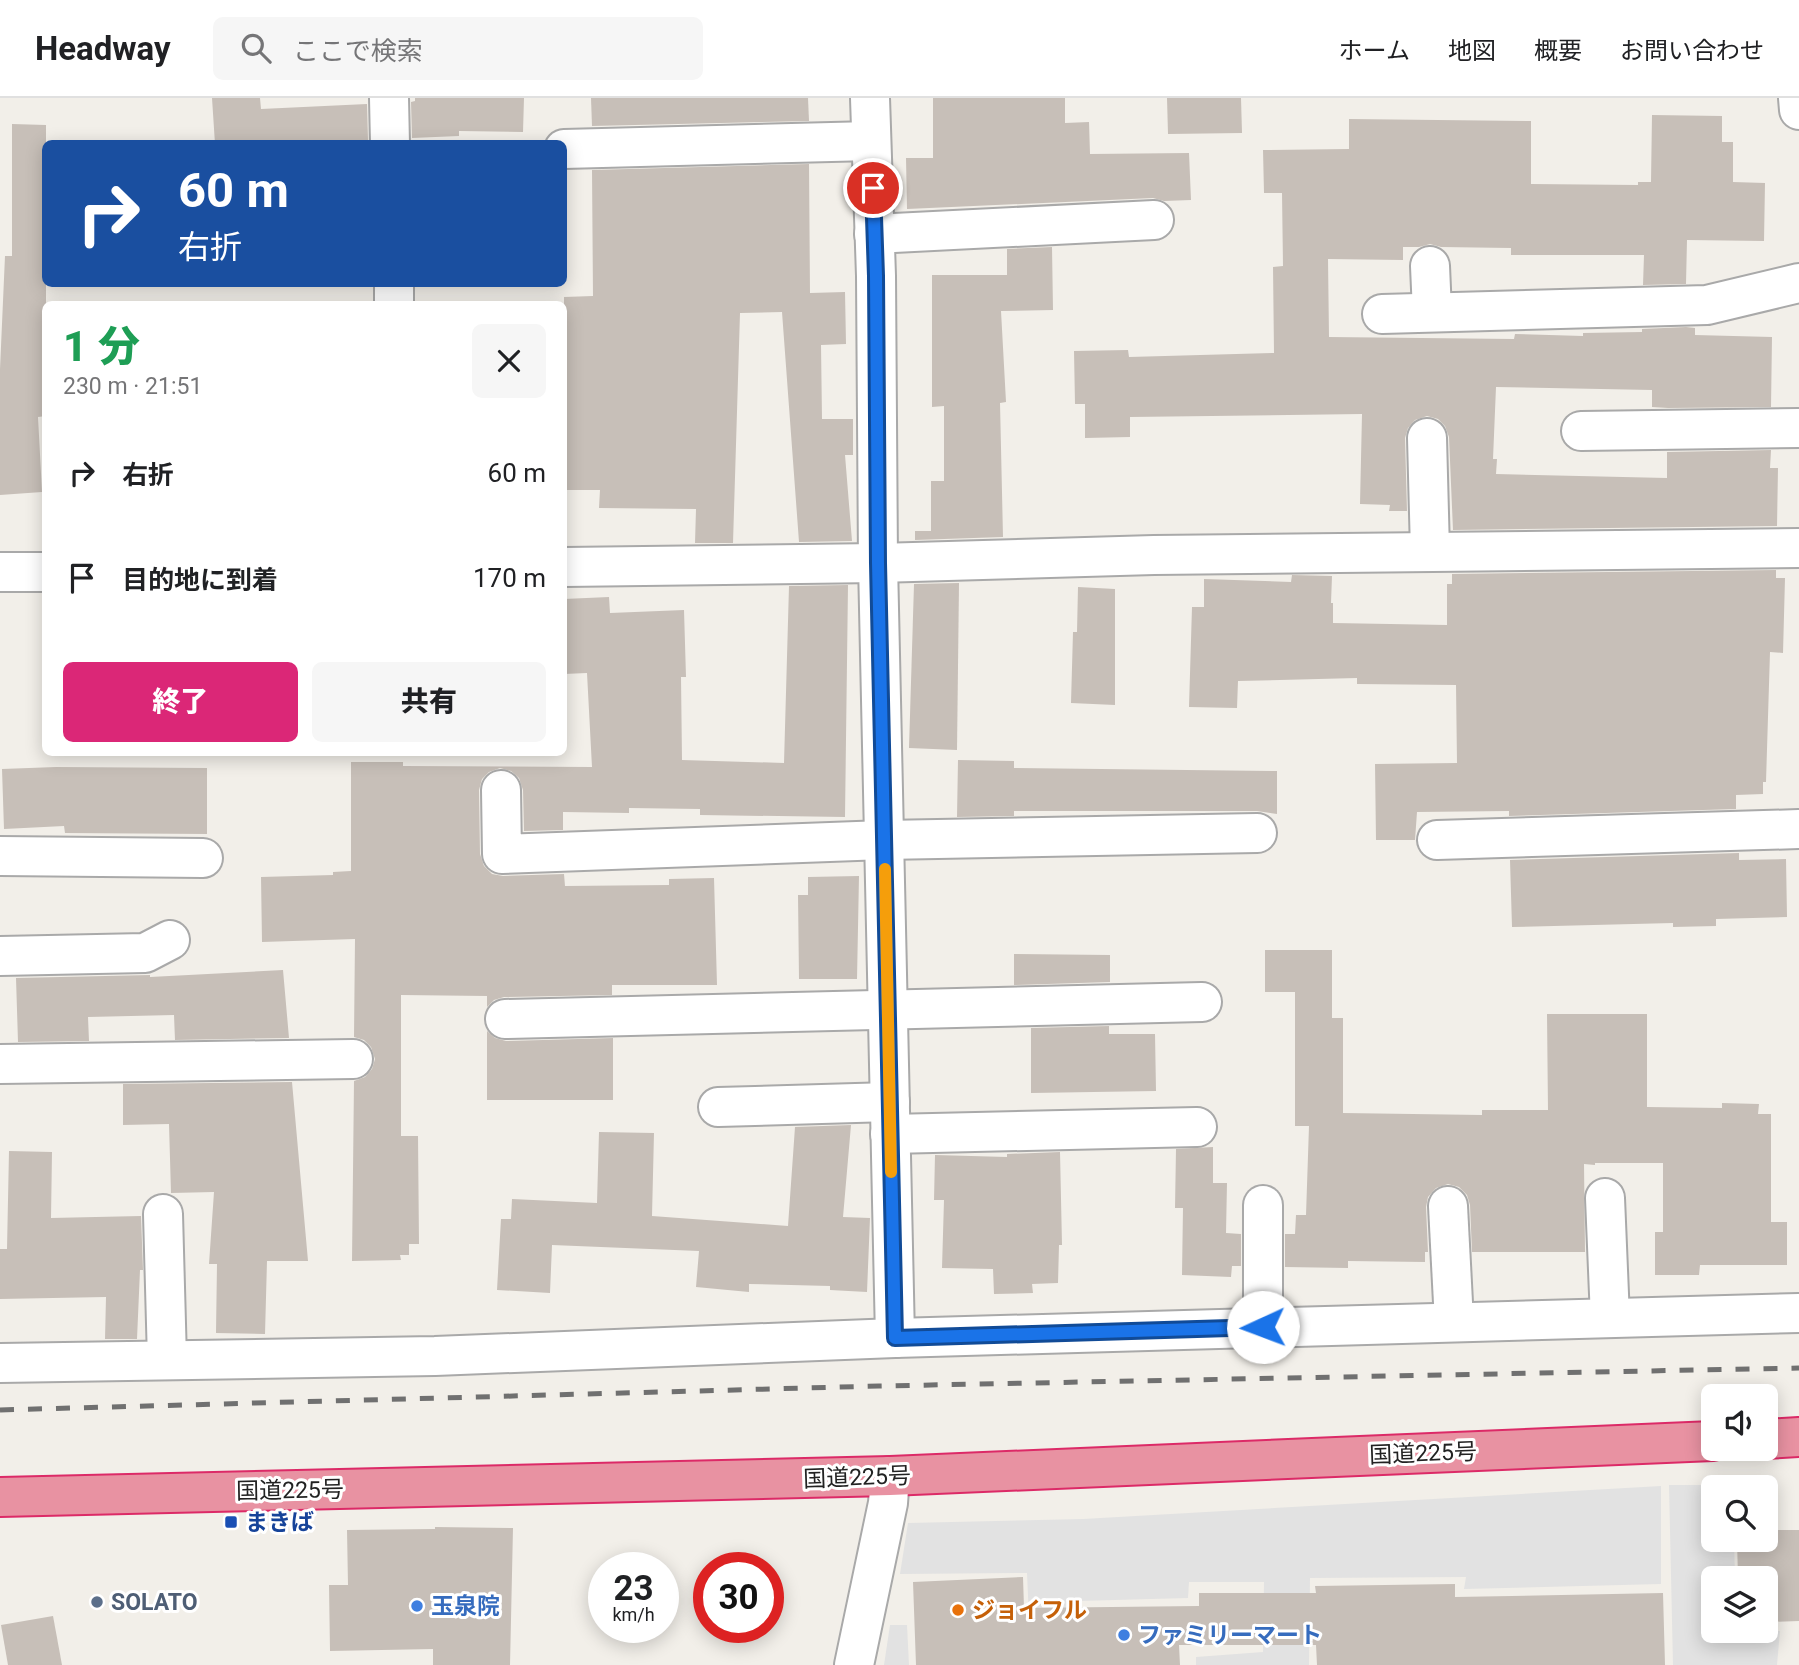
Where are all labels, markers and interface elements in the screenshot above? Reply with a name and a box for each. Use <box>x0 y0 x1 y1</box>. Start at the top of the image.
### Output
search box <box>213 17 703 80</box>
text: Headway <box>35 29 171 68</box>
icon: search <box>237 29 275 67</box>
text: ここで検索 <box>293 36 423 66</box>
text: ホーム <box>1339 37 1410 65</box>
text: 地図 <box>1448 37 1496 65</box>
text: 概要 <box>1534 37 1582 65</box>
text: お問い合わせ <box>1620 37 1764 65</box>
pin <box>843 158 903 218</box>
text: 60 m <box>178 162 289 219</box>
icon: right <box>63 168 154 259</box>
icon: arrive <box>854 169 892 207</box>
text: 右折 <box>178 228 242 266</box>
text: 1 分 <box>63 322 140 371</box>
button: close <box>472 324 546 398</box>
text: 230 m · 21:51 <box>63 373 202 400</box>
icon: right <box>63 454 101 492</box>
text: 60 m <box>488 458 546 488</box>
text: 右折 <box>122 460 174 490</box>
icon: arrive <box>63 559 101 597</box>
text: 170 m <box>473 563 546 593</box>
text: 目的地に到着 <box>122 565 278 595</box>
button: 終了 <box>63 662 298 742</box>
button: 共有 <box>312 662 546 742</box>
position arrow <box>1226 1290 1300 1364</box>
map controls <box>1701 1384 1778 1643</box>
button: sound <box>1701 1384 1778 1461</box>
street label: 国道225号 <box>1369 1438 1477 1469</box>
street label: 国道225号 <box>803 1462 911 1493</box>
button: search <box>1701 1475 1778 1552</box>
street label: 国道225号 <box>236 1476 344 1505</box>
place label: まきば <box>245 1509 314 1536</box>
marker: まきば <box>223 1514 239 1530</box>
speed limit sign: 30 <box>693 1552 784 1643</box>
button: layers <box>1701 1566 1778 1643</box>
text: 23 <box>613 1568 654 1609</box>
place label: SOLATO <box>111 1589 198 1616</box>
place label: 玉泉院 <box>431 1593 500 1620</box>
marker: SOLATO <box>89 1594 105 1610</box>
place label: ジョイフル <box>972 1597 1087 1624</box>
marker: 玉泉院 <box>409 1598 425 1614</box>
marker: ジョイフル <box>950 1602 966 1618</box>
text: km/h <box>612 1604 655 1625</box>
place label: ファミリーマート <box>1138 1622 1322 1649</box>
marker: ファミリーマート <box>1116 1627 1132 1643</box>

